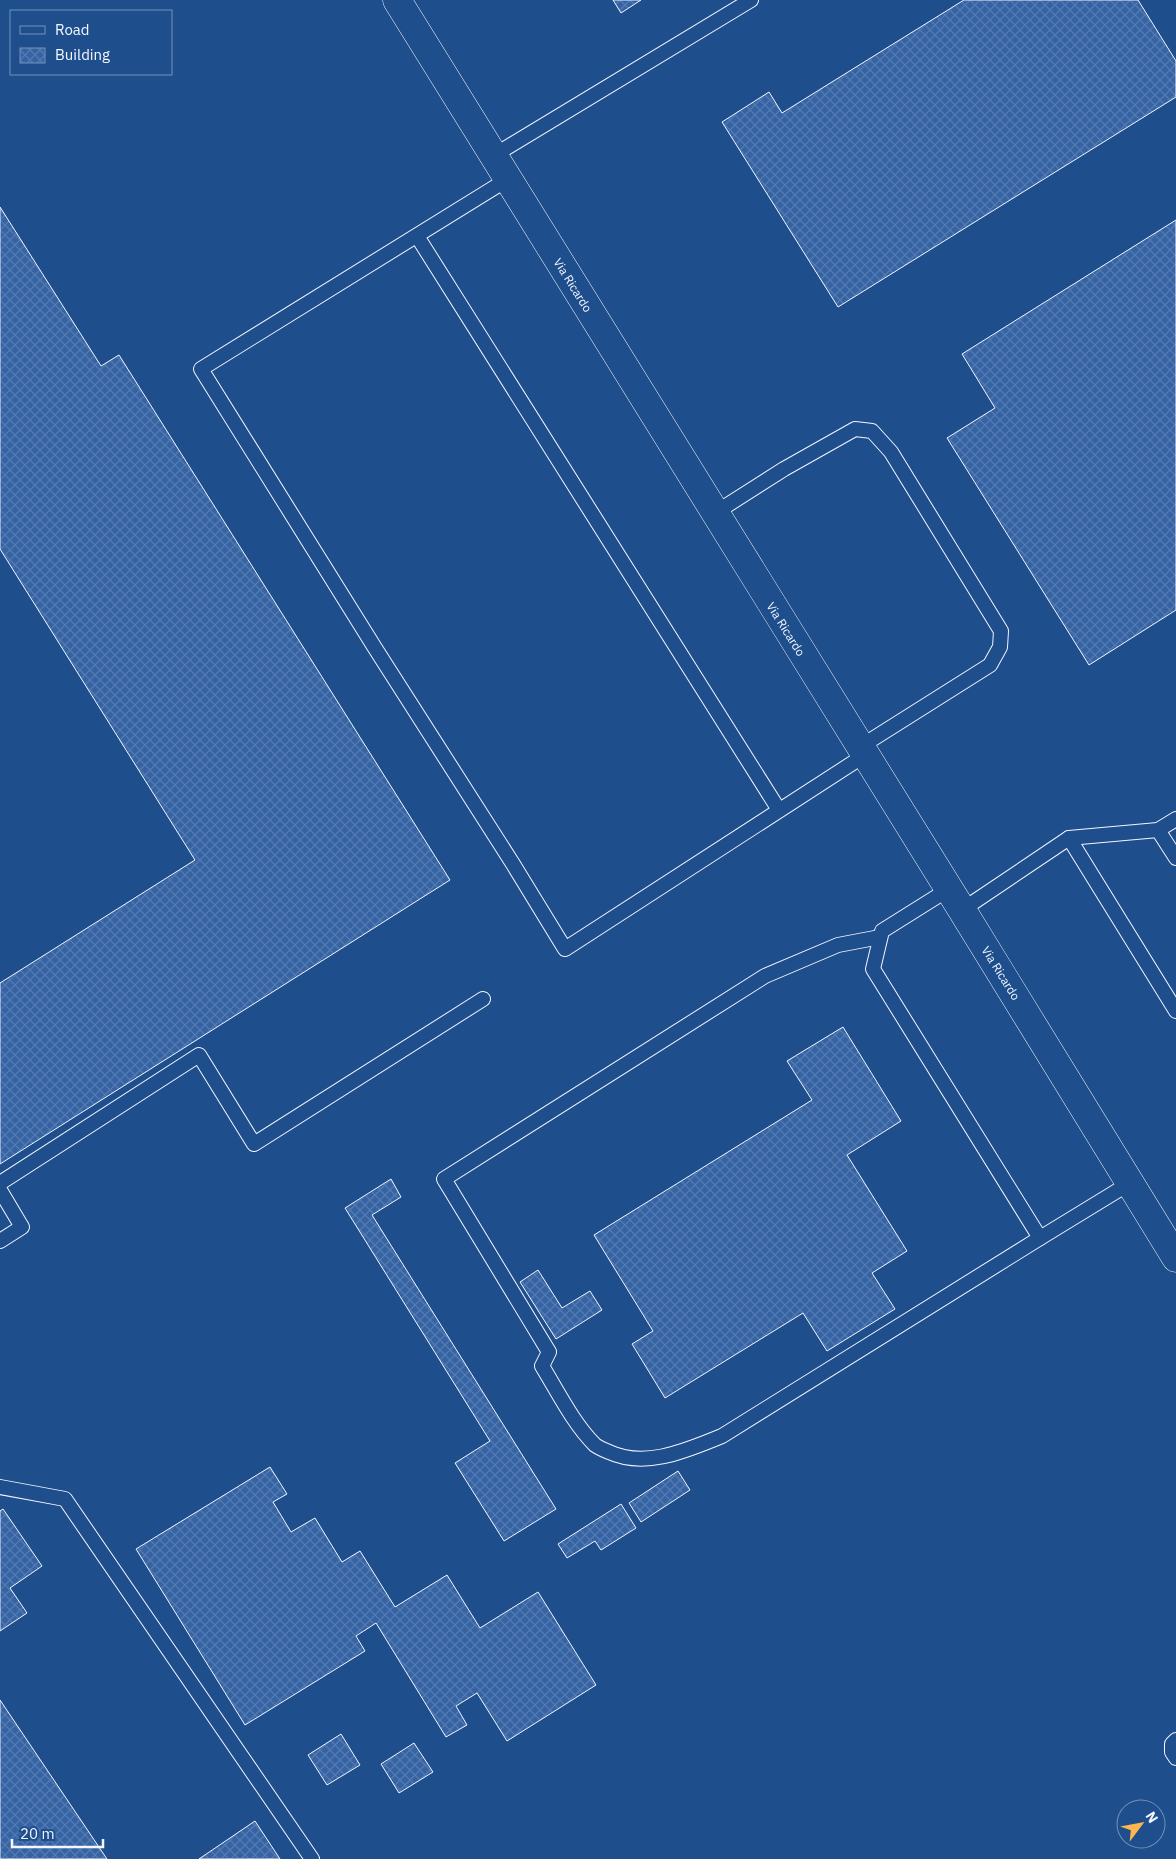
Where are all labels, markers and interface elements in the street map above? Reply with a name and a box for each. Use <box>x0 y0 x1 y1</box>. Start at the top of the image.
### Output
legend <box>10 10 172 75</box>
text: Road <box>55 20 90 39</box>
text: Building <box>55 45 110 64</box>
street label: Via Ricardo <box>551 255 596 315</box>
street label: Via Ricardo <box>764 599 809 659</box>
street label: Via Ricardo <box>979 943 1024 1003</box>
north arrow <box>1116 1799 1166 1849</box>
text: N <box>1142 1808 1162 1826</box>
scale bar <box>12 1816 104 1848</box>
text: 20 m <box>20 1824 55 1843</box>

